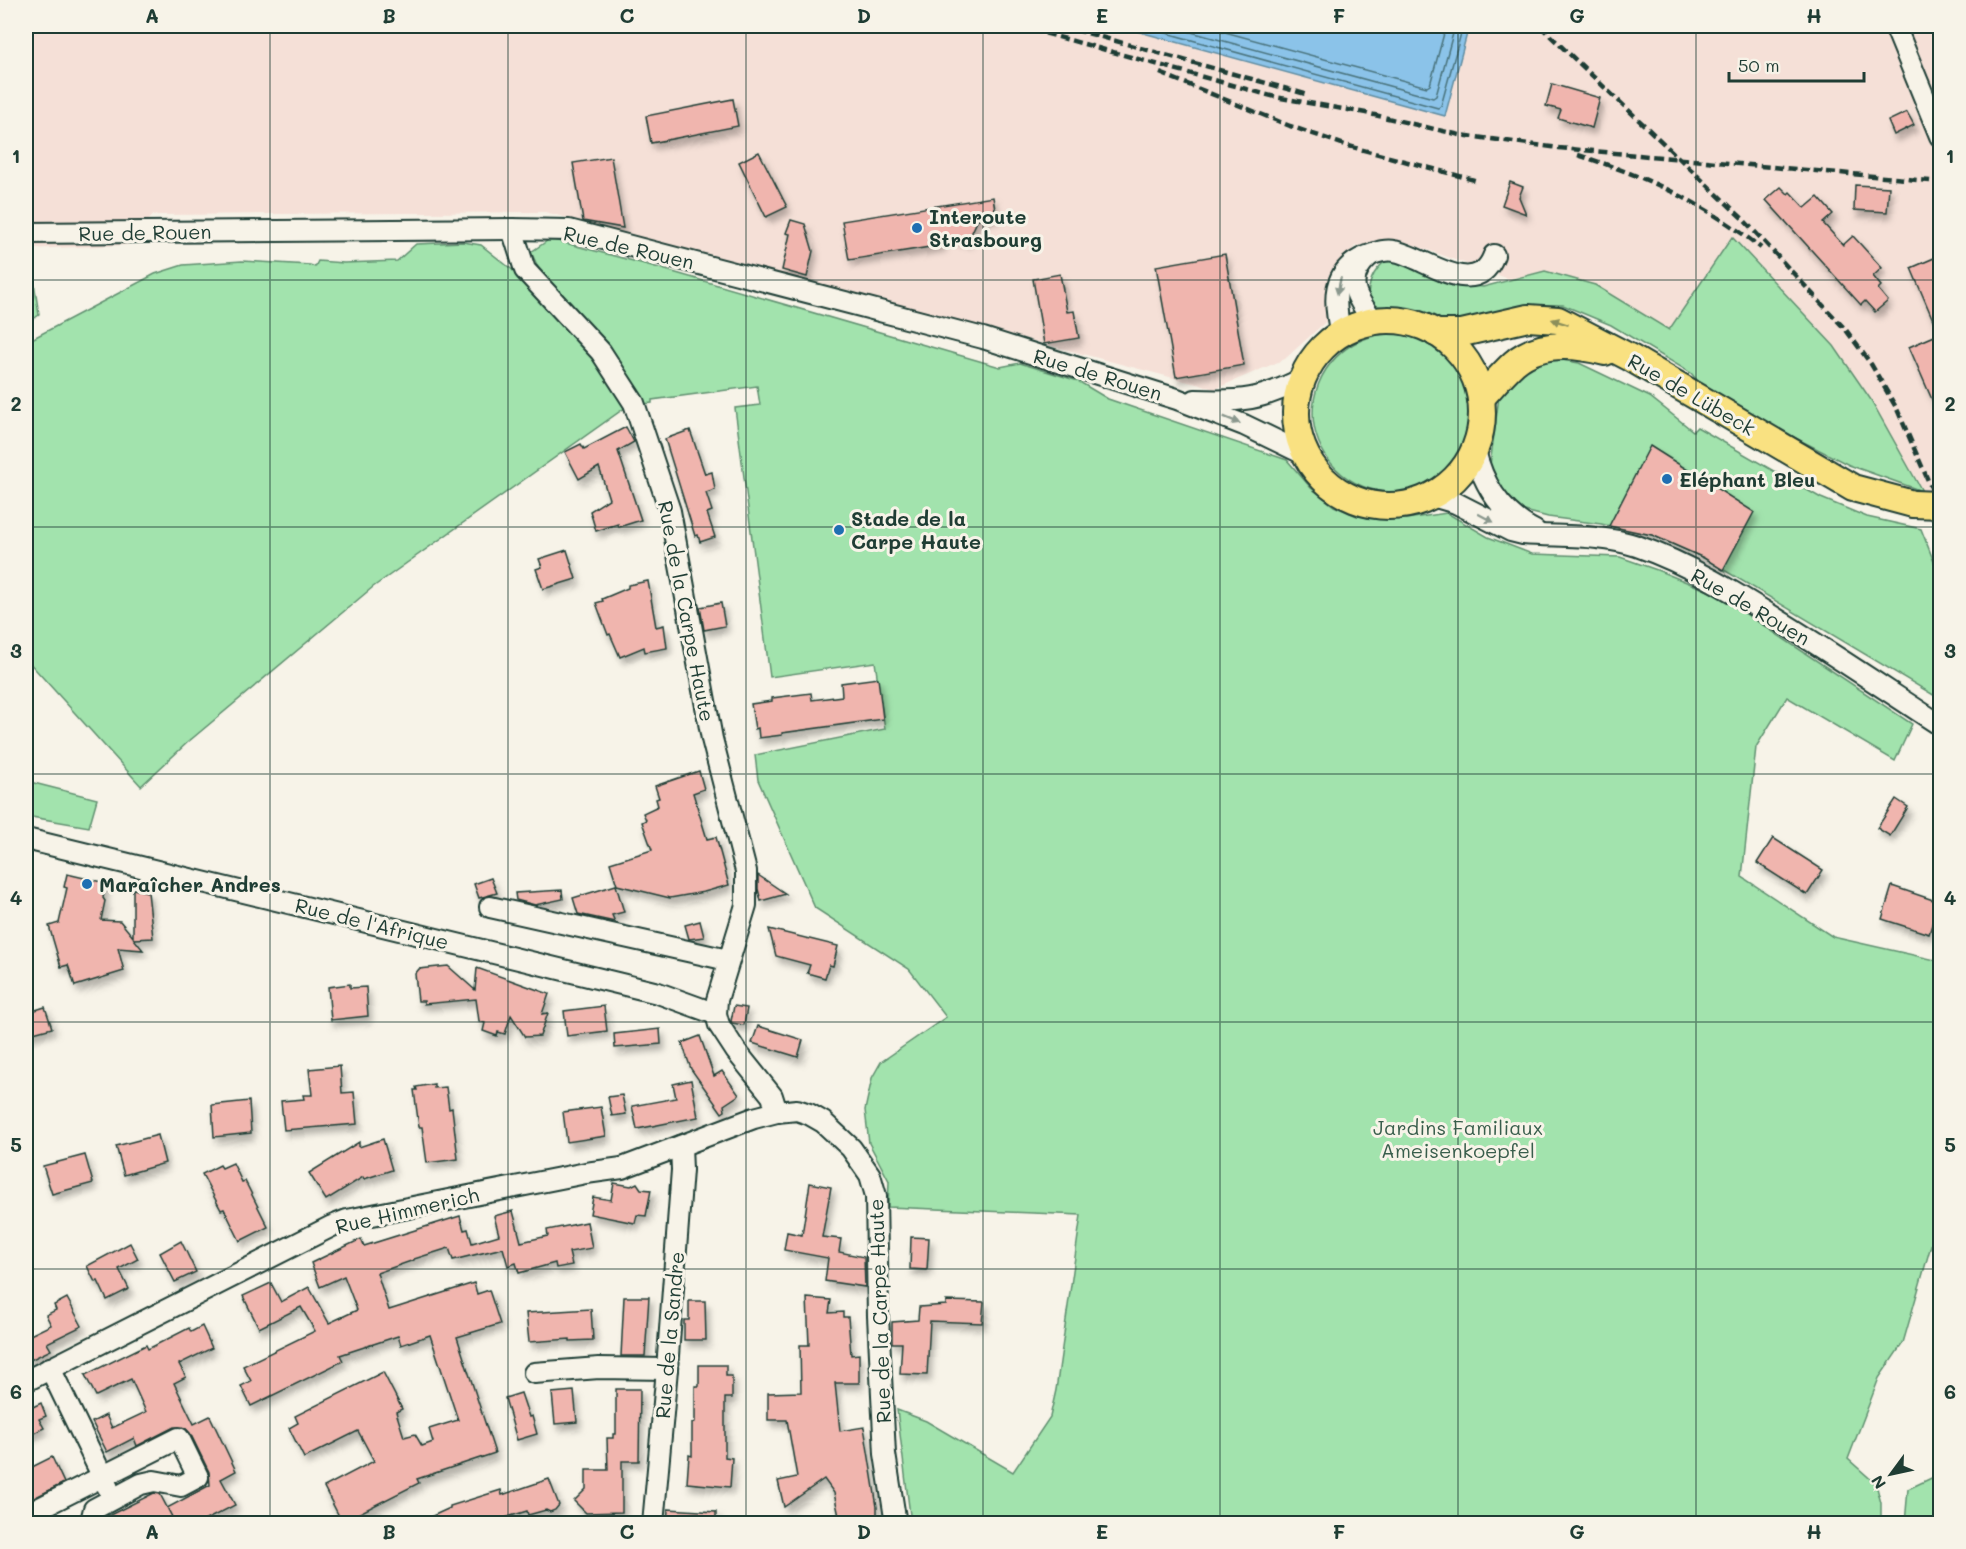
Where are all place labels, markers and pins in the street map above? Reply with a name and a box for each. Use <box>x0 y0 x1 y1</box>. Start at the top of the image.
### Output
place label: Interoute Strasbourg <box>929 203 1042 252</box>
marker: Interoute Strasbourg <box>910 221 924 235</box>
place label: Eléphant Bleu <box>1679 466 1815 492</box>
marker: Eléphant Bleu <box>1660 472 1674 486</box>
place label: Stade de la Carpe Haute <box>851 505 981 554</box>
marker: Stade de la Carpe Haute <box>832 523 846 537</box>
place label: Maraîcher Andres <box>99 871 281 897</box>
marker: Maraîcher Andres <box>80 877 94 891</box>

